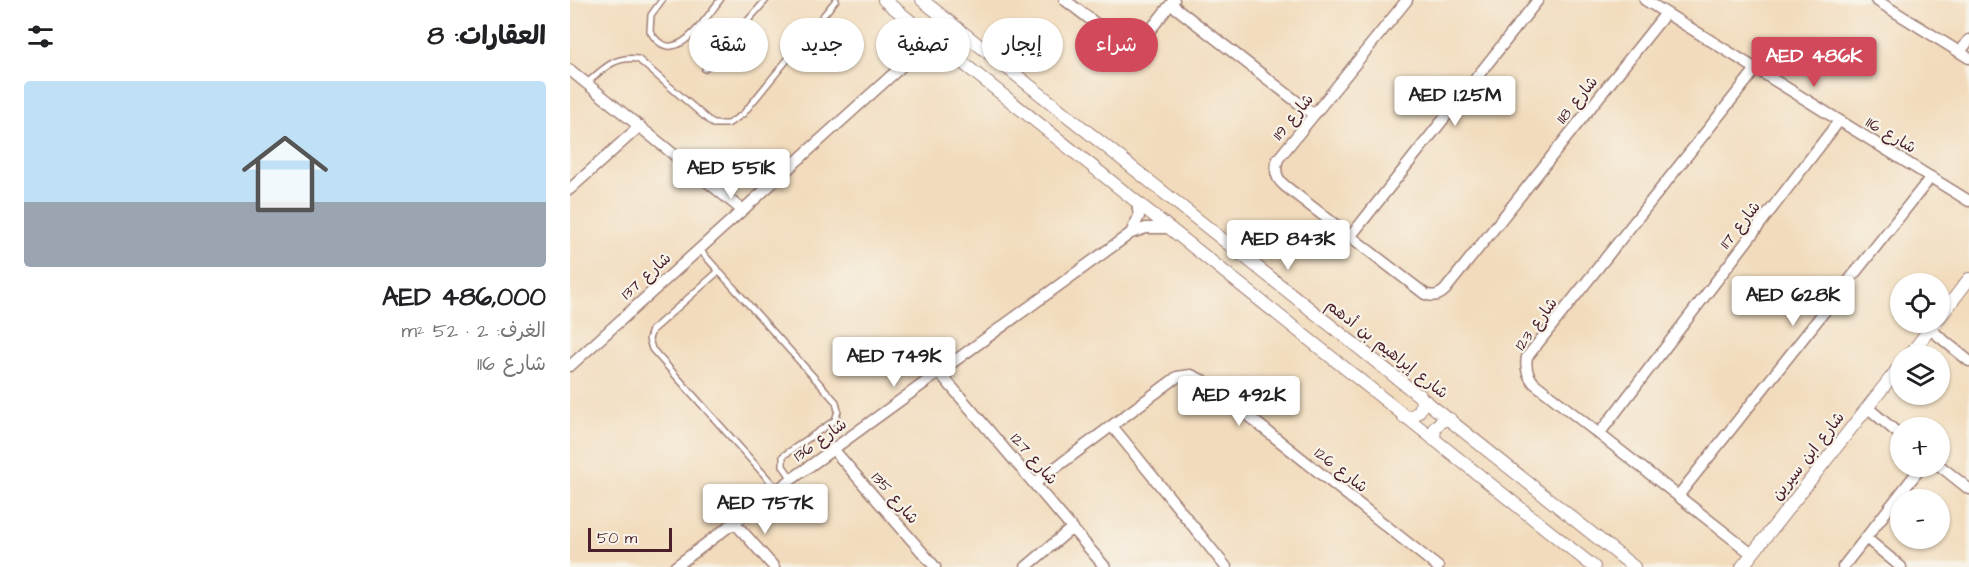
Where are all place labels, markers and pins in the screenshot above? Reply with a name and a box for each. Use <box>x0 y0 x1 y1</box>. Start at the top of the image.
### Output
pin: AED 486K <box>1752 37 1876 88</box>
pin: AED 1.25M <box>1386 76 1524 127</box>
pin: AED 551K <box>669 149 793 200</box>
pin: AED 843K <box>1226 220 1350 271</box>
pin: AED 628K <box>1731 276 1855 327</box>
pin: AED 749K <box>832 337 956 388</box>
pin: AED 492K <box>1177 376 1301 427</box>
pin: AED 757K <box>703 484 827 535</box>

